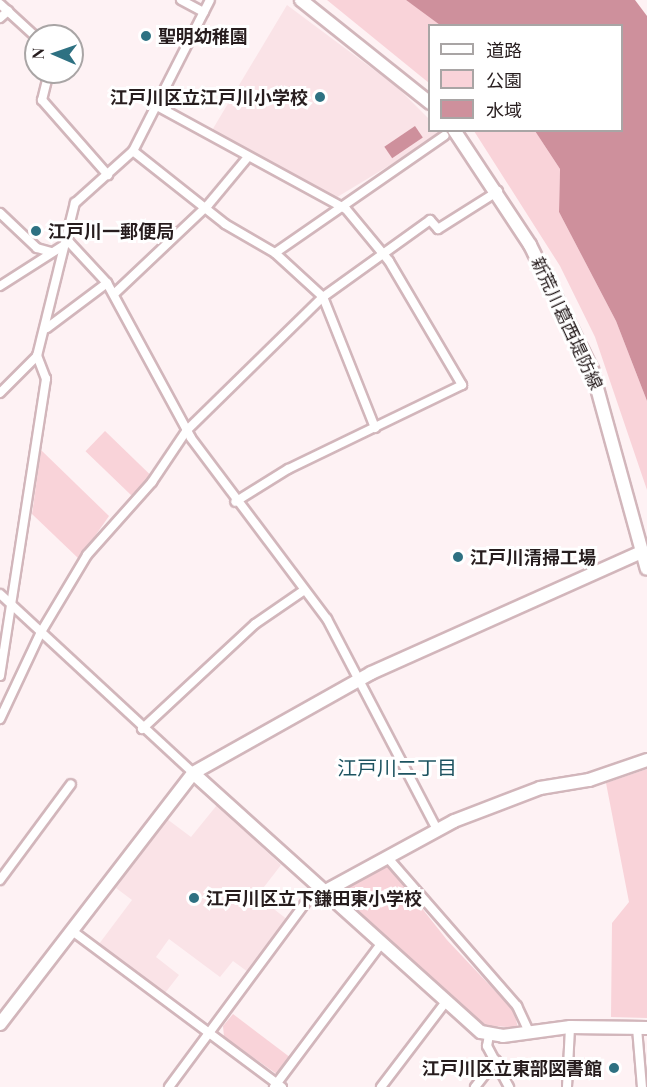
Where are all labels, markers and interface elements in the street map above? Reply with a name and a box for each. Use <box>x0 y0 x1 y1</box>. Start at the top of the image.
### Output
north arrow <box>24 24 84 84</box>
legend <box>428 24 623 132</box>
place label: 聖明幼稚園 <box>158 25 248 47</box>
marker: 聖明幼稚園 <box>139 29 153 43</box>
text: 道路 <box>486 38 522 62</box>
text: N <box>27 47 48 60</box>
text: 公園 <box>486 68 522 92</box>
place label: 江戸川区立江戸川小学校 <box>110 86 308 108</box>
marker: 江戸川区立江戸川小学校 <box>313 90 327 104</box>
text: 水域 <box>486 98 522 122</box>
place label: 江戸川一郵便局 <box>48 220 174 242</box>
marker: 江戸川一郵便局 <box>29 224 43 238</box>
street label: 新荒川葛西堤防線 <box>527 253 607 393</box>
place label: 江戸川清掃工場 <box>470 546 596 568</box>
marker: 江戸川清掃工場 <box>451 550 465 564</box>
district label: 江戸川二丁目 <box>337 754 457 778</box>
place label: 江戸川区立下鎌田東小学校 <box>206 887 422 909</box>
marker: 江戸川区立下鎌田東小学校 <box>187 891 201 905</box>
place label: 江戸川区立東部図書館 <box>422 1057 602 1079</box>
marker: 江戸川区立東部図書館 <box>607 1061 621 1075</box>

